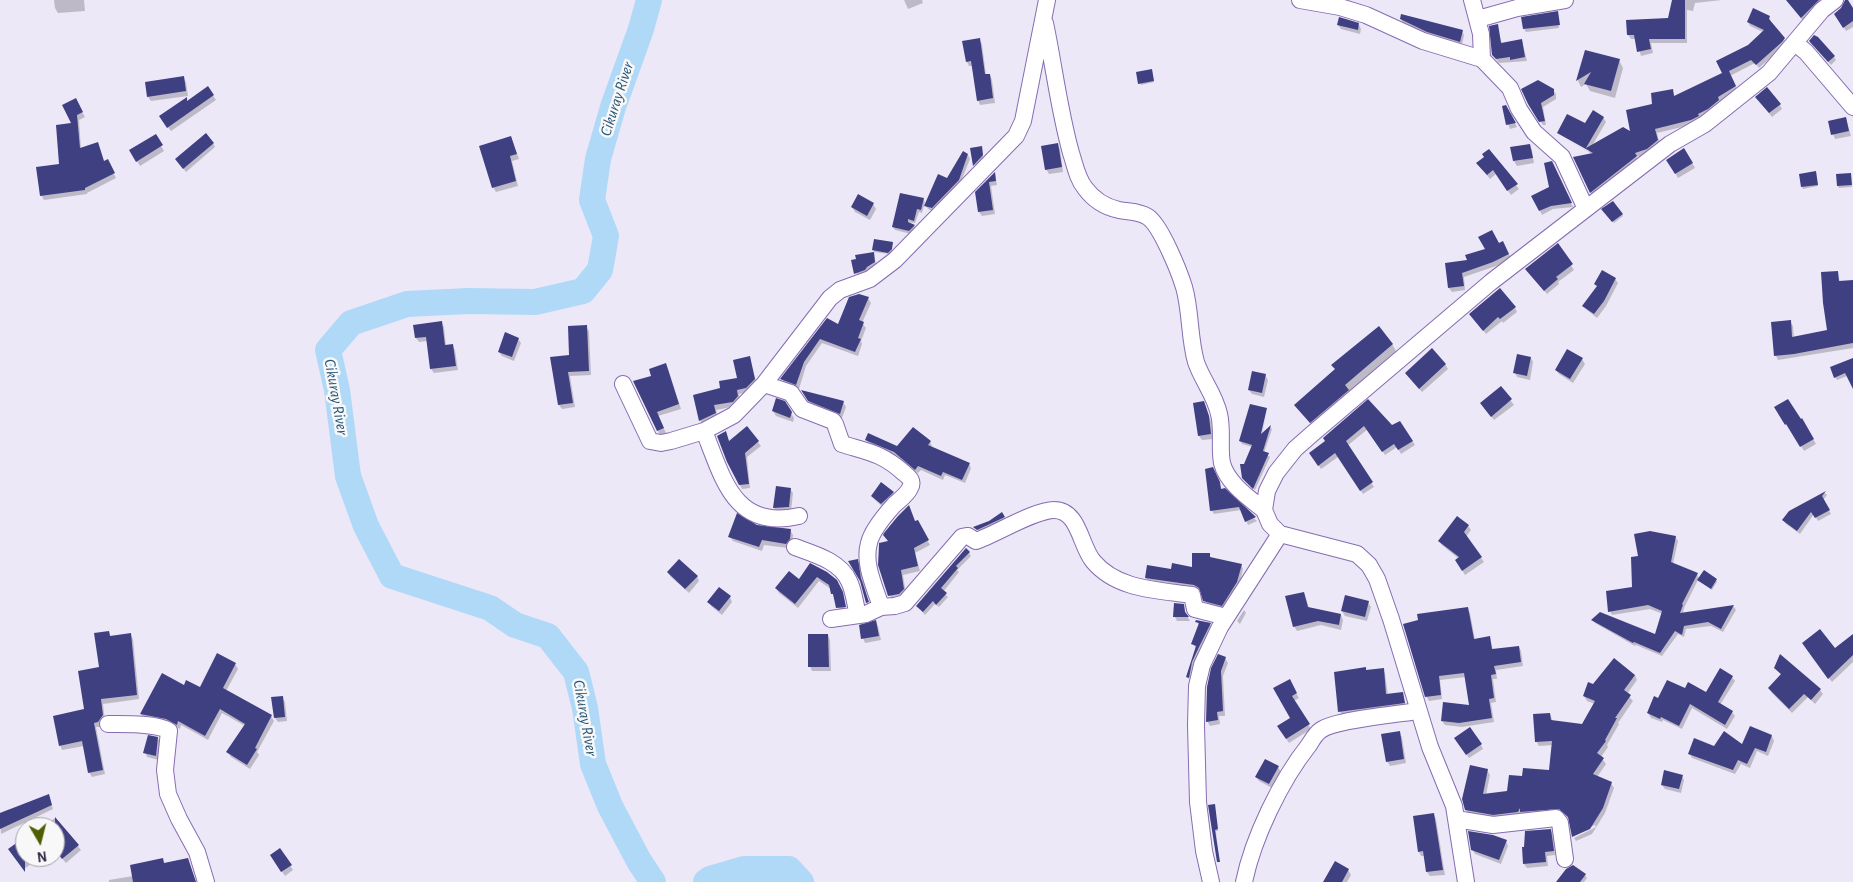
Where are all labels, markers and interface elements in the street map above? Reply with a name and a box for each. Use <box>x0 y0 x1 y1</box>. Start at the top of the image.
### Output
water label: Cikuray River <box>596 60 638 138</box>
water label: Cikuray River <box>320 358 352 436</box>
water label: Cikuray River <box>569 679 601 757</box>
north arrow <box>15 817 65 867</box>
text: N <box>36 848 48 863</box>

